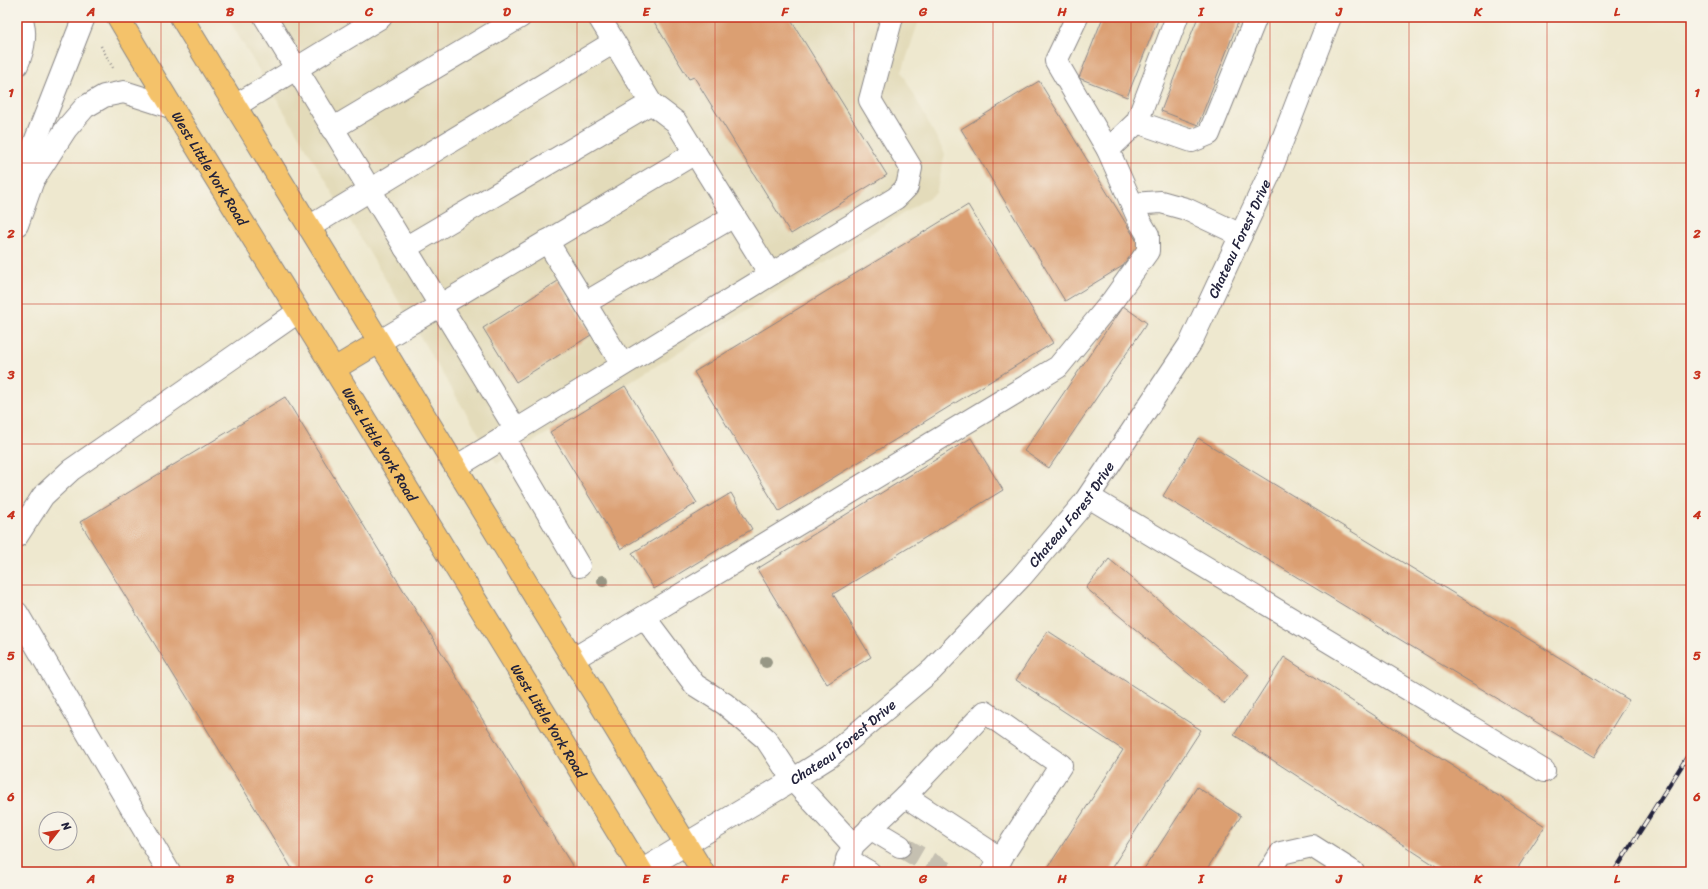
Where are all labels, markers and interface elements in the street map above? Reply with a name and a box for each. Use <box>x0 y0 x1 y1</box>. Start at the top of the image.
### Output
text: A <box>86 0 95 23</box>
text: B <box>226 0 235 23</box>
text: C <box>364 0 374 23</box>
text: D <box>503 0 511 23</box>
text: E <box>642 0 651 23</box>
text: F <box>780 0 789 23</box>
text: G <box>918 0 928 23</box>
text: H <box>1056 0 1067 23</box>
text: I <box>1197 0 1205 23</box>
text: J <box>1335 0 1343 23</box>
text: K <box>1473 0 1483 23</box>
text: L <box>1614 0 1621 23</box>
text: 1 <box>8 81 14 104</box>
text: 1 <box>1694 81 1700 104</box>
street label: West Little York Road <box>165 106 256 232</box>
street label: Chateau Forest Drive <box>1201 175 1278 303</box>
text: 2 <box>6 222 15 245</box>
text: 2 <box>1692 222 1701 245</box>
text: 3 <box>6 363 15 386</box>
text: 3 <box>1692 363 1701 386</box>
street label: West Little York Road <box>335 382 425 508</box>
street label: Chateau Forest Drive <box>1022 456 1121 573</box>
text: 4 <box>6 503 16 526</box>
text: 4 <box>1692 503 1702 526</box>
text: 5 <box>7 644 15 667</box>
text: 5 <box>1693 644 1701 667</box>
street label: West Little York Road <box>504 659 594 784</box>
street label: Chateau Forest Drive <box>785 693 902 791</box>
text: 6 <box>6 785 15 808</box>
text: 6 <box>1692 785 1701 808</box>
north arrow <box>38 811 78 851</box>
text: N <box>56 817 76 835</box>
text: A <box>86 867 95 889</box>
text: B <box>226 867 235 889</box>
text: C <box>364 867 374 889</box>
text: D <box>503 867 511 889</box>
text: E <box>642 867 651 889</box>
text: F <box>780 867 789 889</box>
text: G <box>918 867 928 889</box>
text: H <box>1056 867 1067 889</box>
text: I <box>1197 867 1205 889</box>
text: J <box>1335 867 1343 889</box>
text: K <box>1473 867 1483 889</box>
text: L <box>1614 867 1621 889</box>

